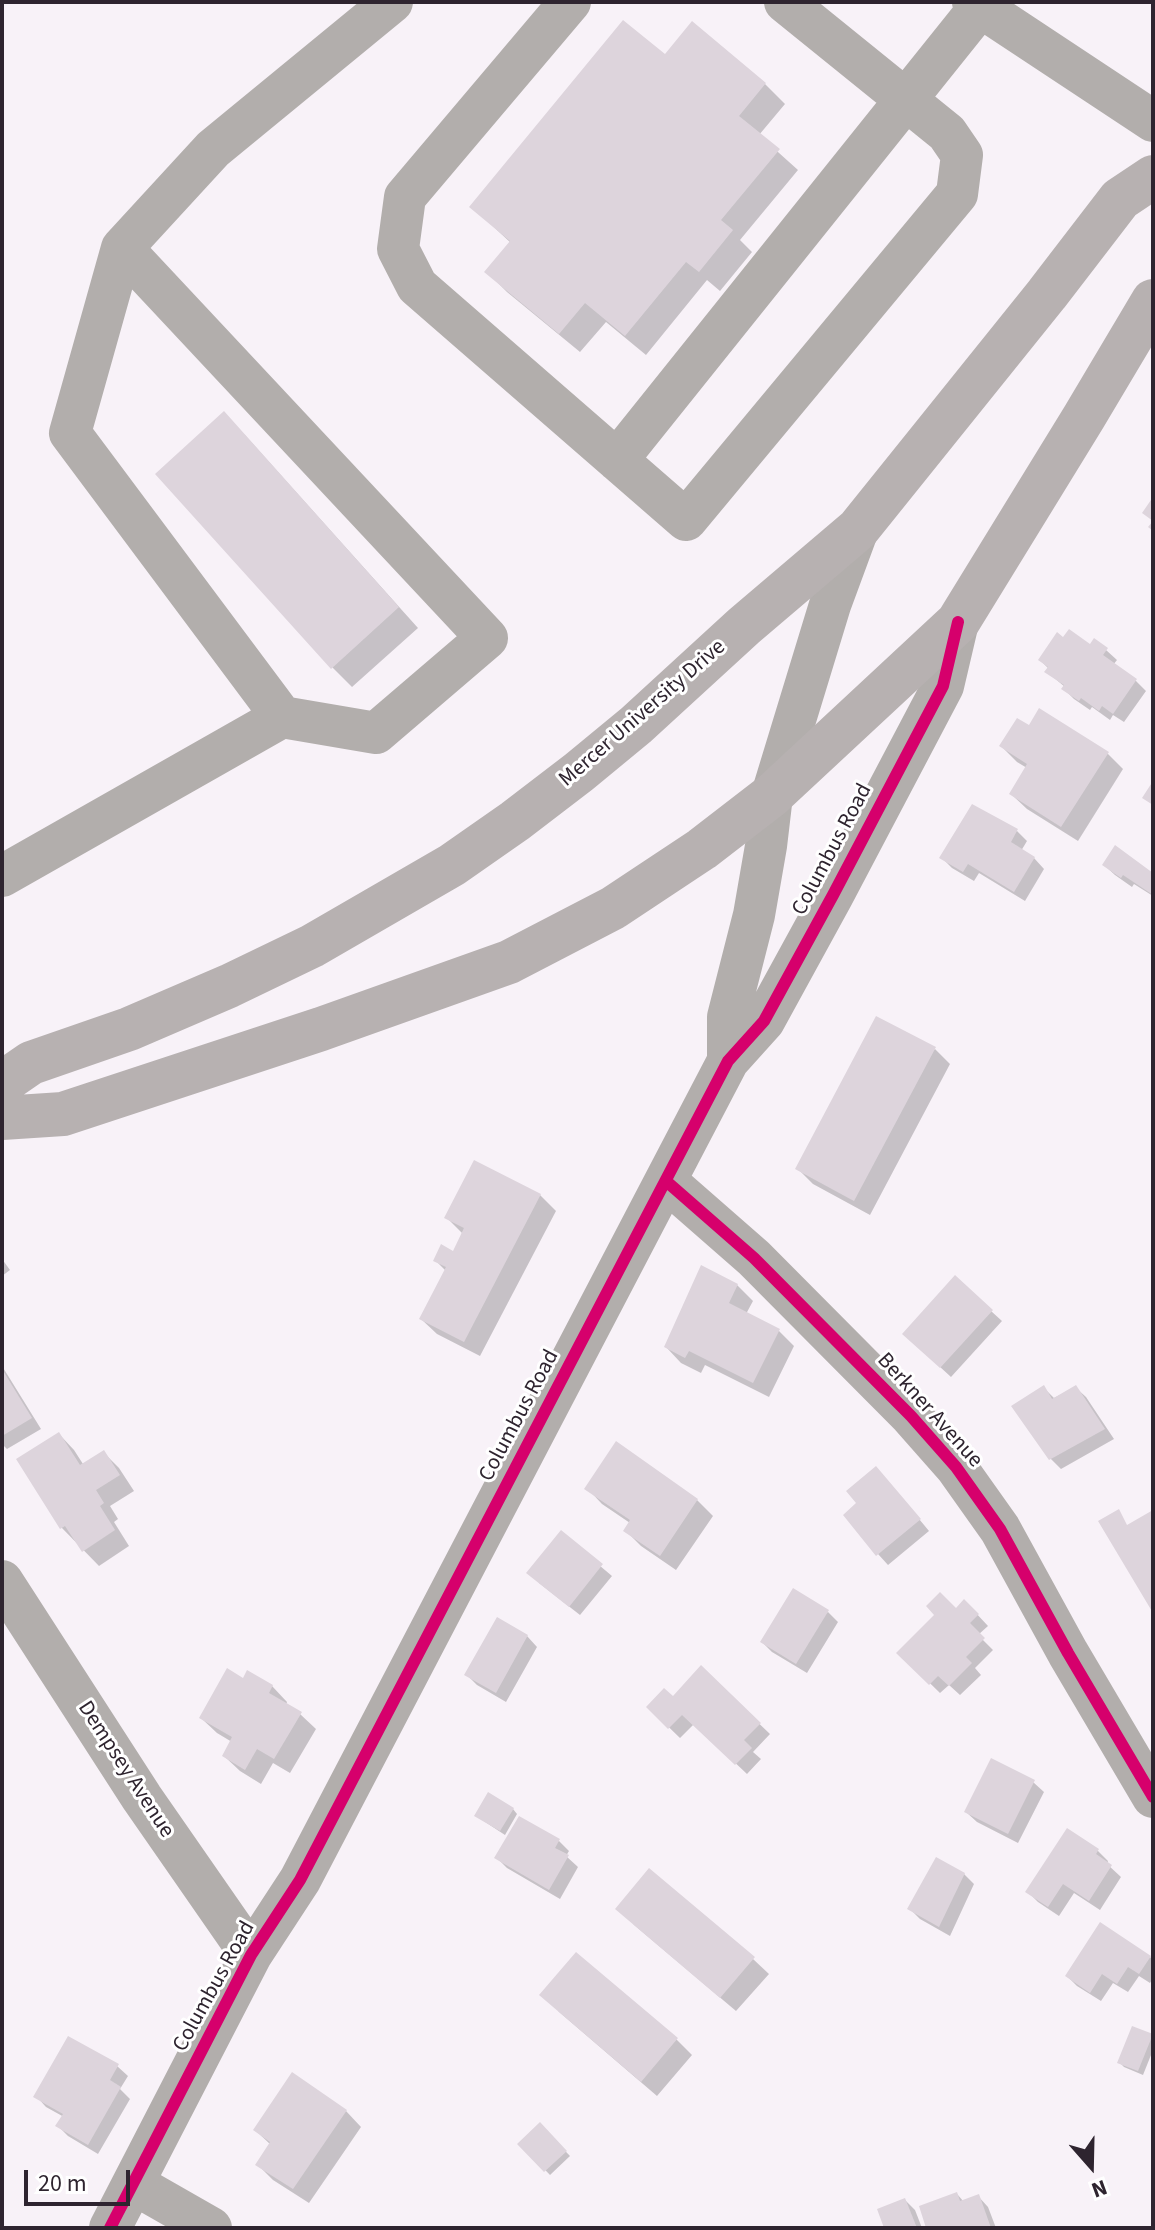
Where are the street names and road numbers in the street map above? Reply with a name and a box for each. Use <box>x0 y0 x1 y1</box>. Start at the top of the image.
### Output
street label: Mercer University Drive <box>555 635 731 793</box>
street label: Columbus Road <box>787 780 879 920</box>
street label: Columbus Road <box>474 1346 566 1486</box>
street label: Berkner Avenue <box>871 1348 987 1474</box>
street label: Dempsey Avenue <box>71 1697 179 1843</box>
street label: Columbus Road <box>168 1917 262 2057</box>

